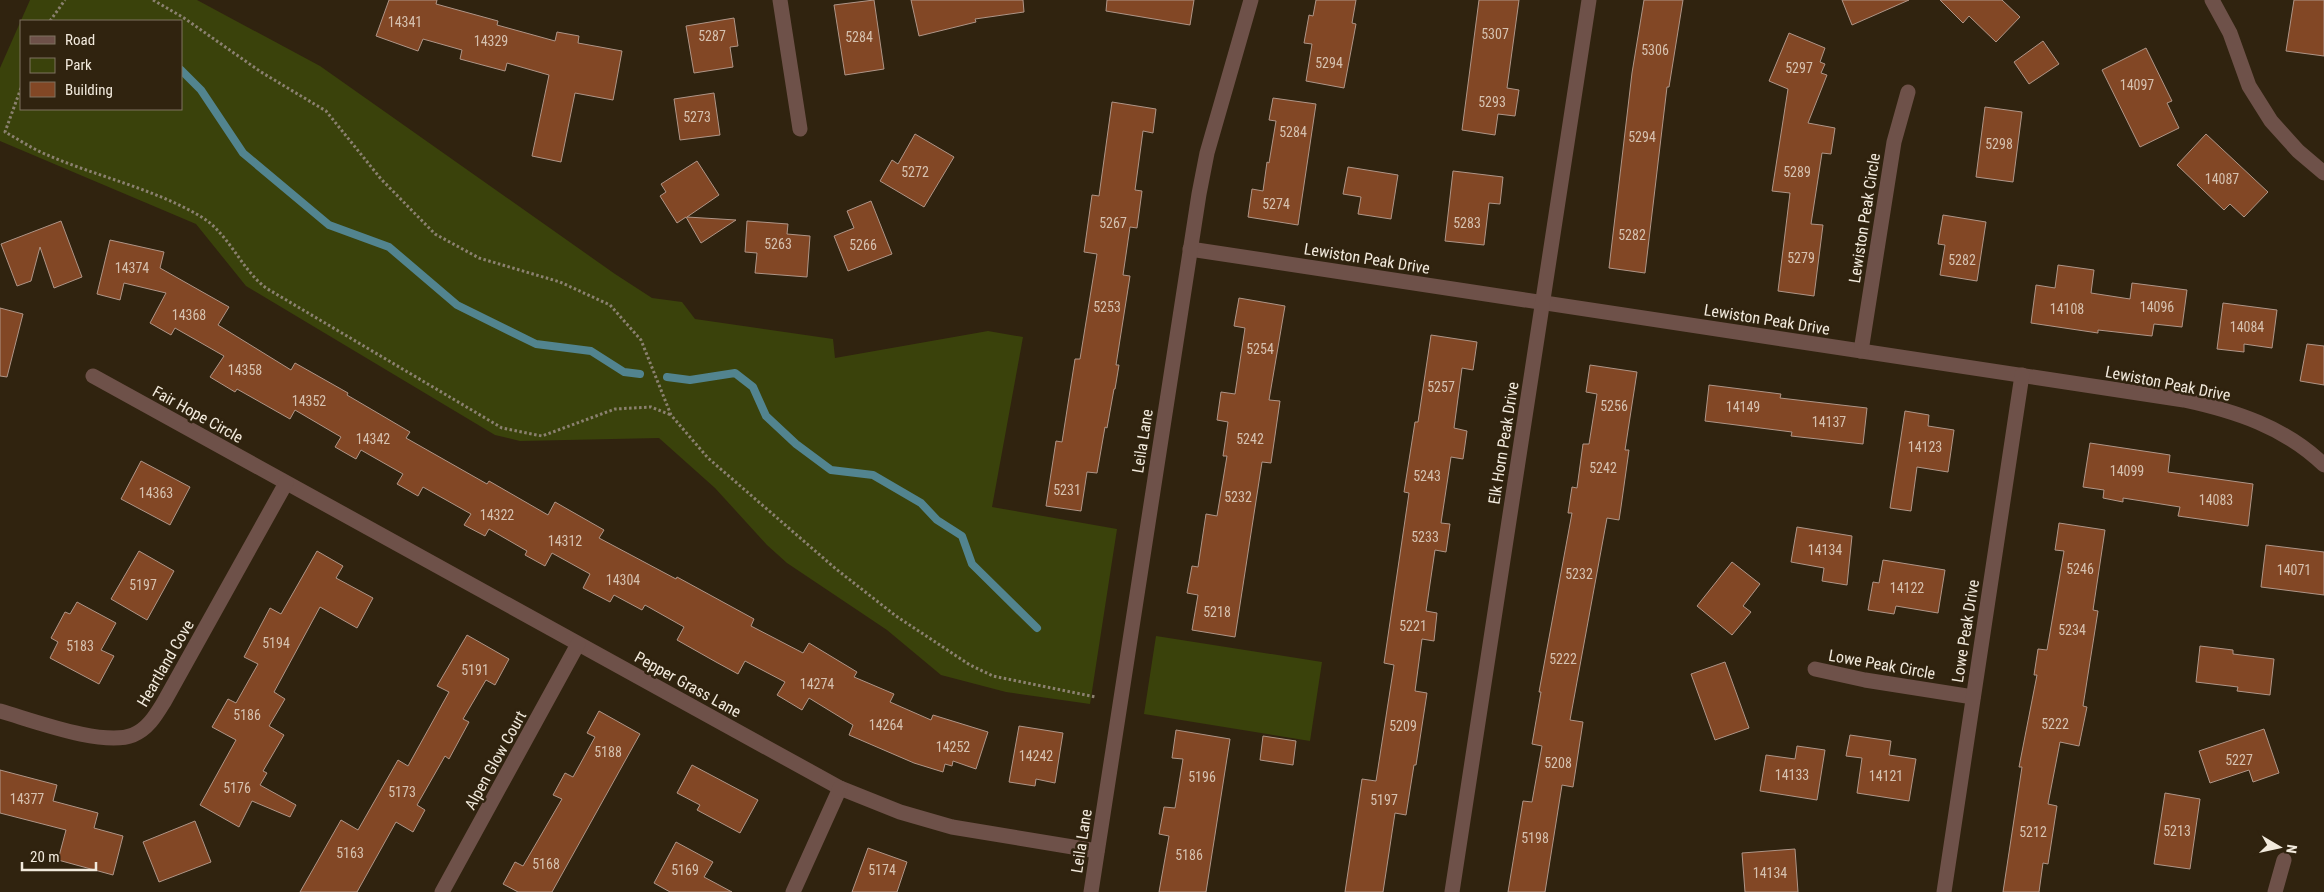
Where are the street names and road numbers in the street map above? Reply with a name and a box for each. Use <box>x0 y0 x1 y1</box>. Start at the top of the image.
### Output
street label: Lewiston Peak Circle <box>1845 152 1884 284</box>
street label: Lewiston Peak Drive <box>1303 239 1431 278</box>
street label: Lewiston Peak Drive <box>1703 300 1831 339</box>
street label: Lewiston Peak Drive <box>2104 362 2232 405</box>
street label: Elk Horn Peak Drive <box>1484 381 1523 506</box>
street label: Fair Hope Circle <box>149 382 246 447</box>
street label: Leila Lane <box>1128 408 1157 474</box>
street label: Lowe Peak Drive <box>1948 578 1983 684</box>
street label: Heartland Cove <box>133 616 198 710</box>
street label: Lowe Peak Circle <box>1827 646 1937 683</box>
street label: Pepper Grass Lane <box>631 647 744 721</box>
street label: Alpen Glow Court <box>461 707 530 813</box>
street label: Leila Lane <box>1067 808 1096 874</box>

